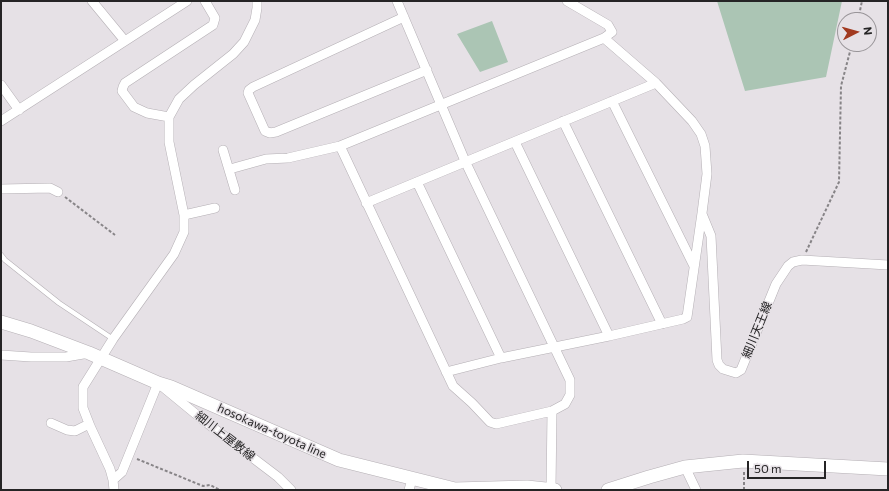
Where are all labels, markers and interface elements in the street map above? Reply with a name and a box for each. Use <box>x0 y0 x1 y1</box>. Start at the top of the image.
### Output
north arrow <box>837 12 877 52</box>
text: N <box>862 26 875 36</box>
street label: 細川天王線 <box>739 299 775 361</box>
street label: hosokawa-toyota line <box>215 400 329 462</box>
street label: 細川上屋敷線 <box>192 408 258 464</box>
scale bar <box>749 453 828 479</box>
text: 50 m <box>754 461 782 475</box>

